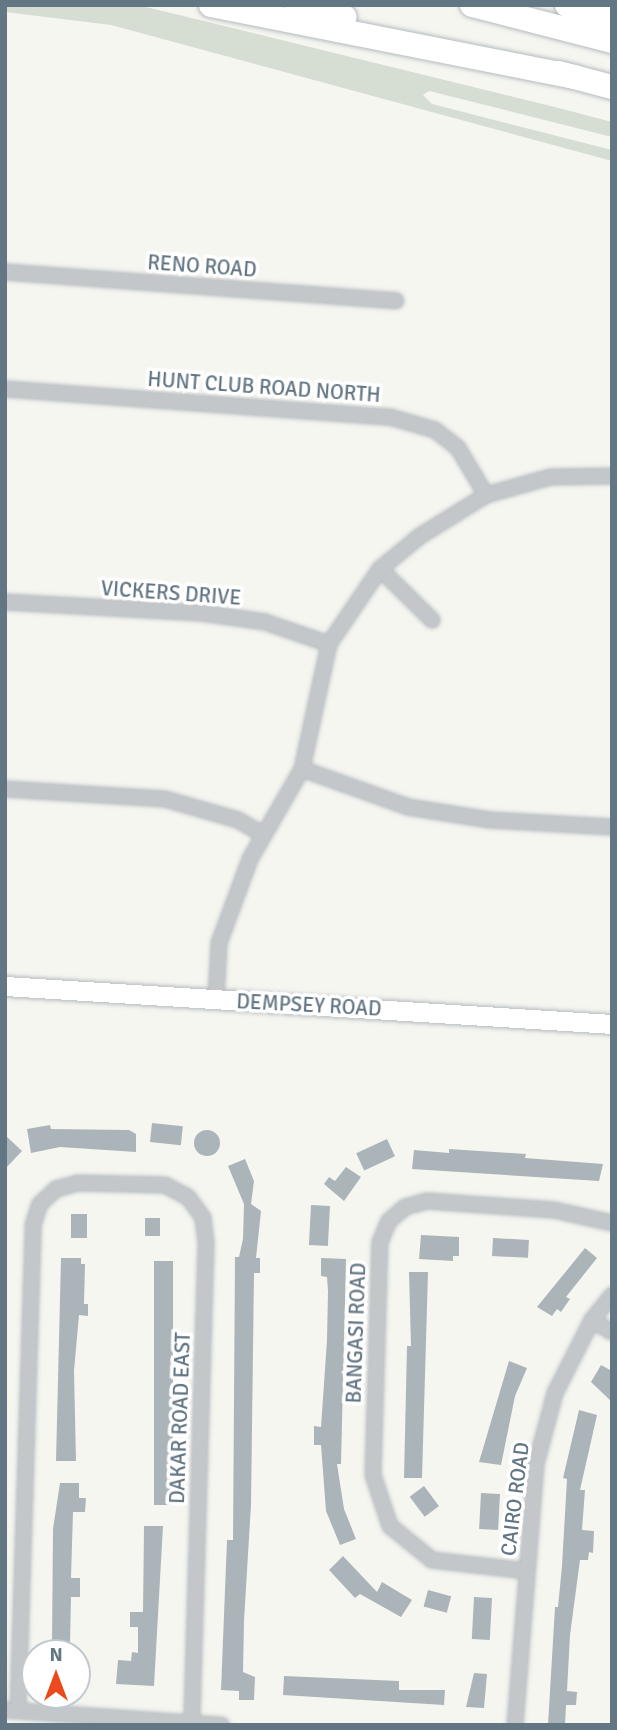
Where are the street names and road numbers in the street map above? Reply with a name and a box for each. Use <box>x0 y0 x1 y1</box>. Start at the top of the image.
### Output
street label: RENO ROAD <box>147 250 257 282</box>
street label: HUNT CLUB ROAD NORTH <box>147 366 381 408</box>
street label: VICKERS DRIVE <box>100 576 242 610</box>
street label: DEMPSEY ROAD <box>236 989 382 1021</box>
street label: BANGASI ROAD <box>341 1262 371 1404</box>
street label: DAKAR ROAD EAST <box>164 1332 196 1504</box>
street label: CAIRO ROAD <box>496 1441 534 1557</box>

